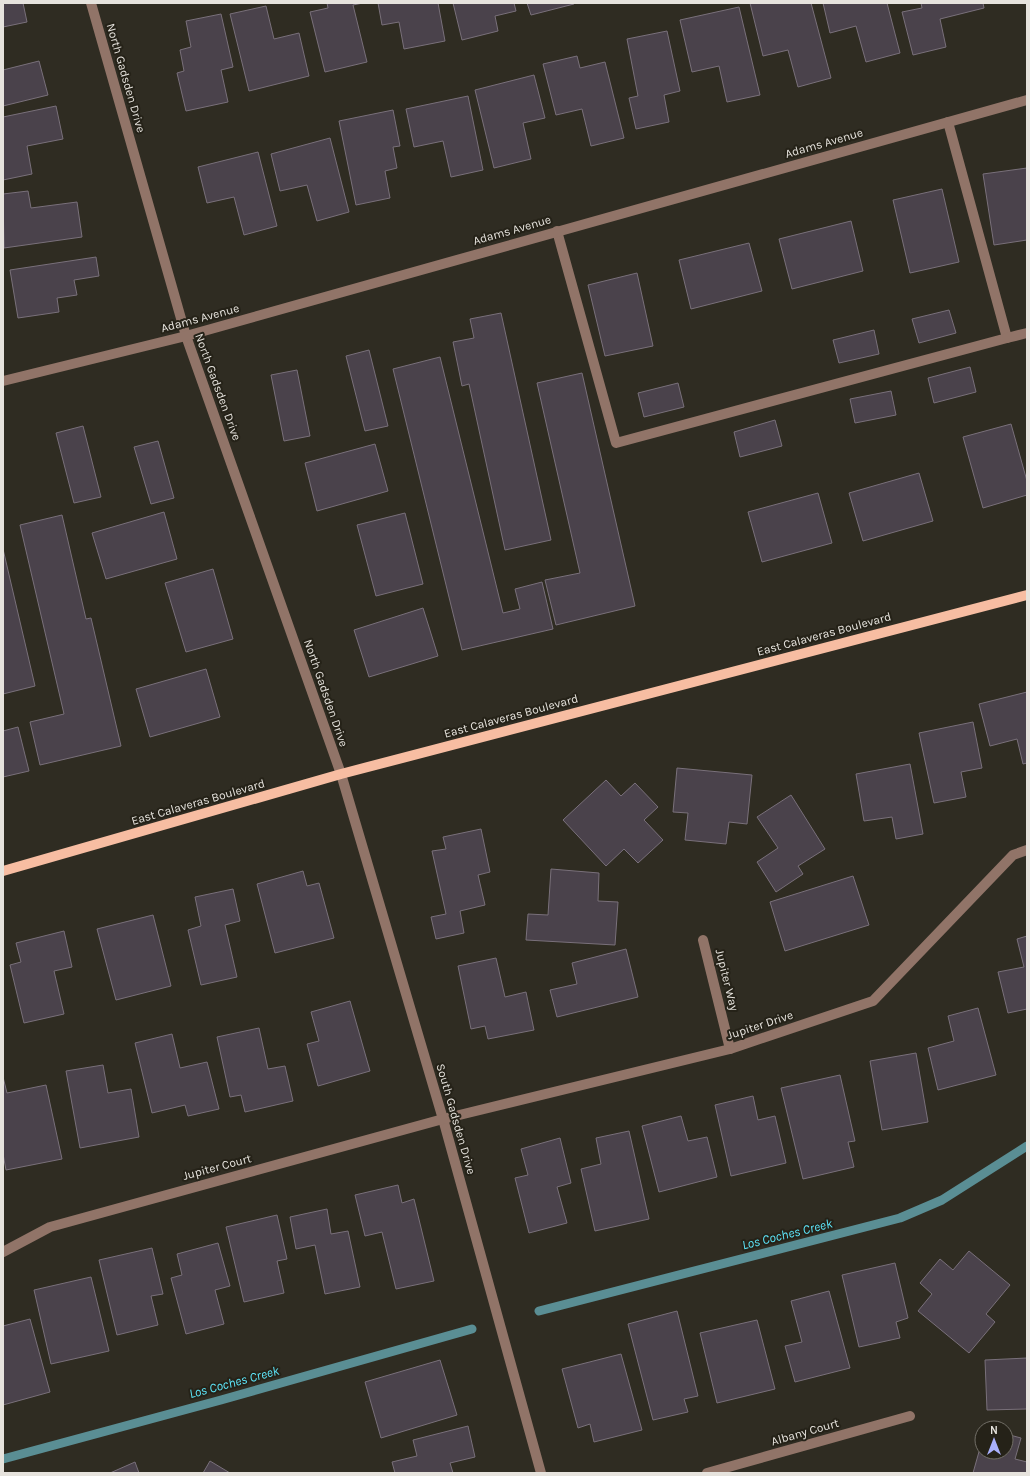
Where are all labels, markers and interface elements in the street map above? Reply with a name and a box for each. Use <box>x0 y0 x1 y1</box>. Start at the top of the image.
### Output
street label: North Gadsden Drive <box>104 22 148 134</box>
street label: Adams Avenue <box>783 125 865 161</box>
street label: Adams Avenue <box>471 212 553 248</box>
street label: Adams Avenue <box>159 301 241 335</box>
street label: North Gadsden Drive <box>192 332 244 442</box>
street label: East Calaveras Boulevard <box>755 609 893 659</box>
street label: North Gadsden Drive <box>301 637 351 749</box>
street label: East Calaveras Boulevard <box>442 691 580 741</box>
street label: East Calaveras Boulevard <box>130 776 266 828</box>
street label: Jupiter Way <box>713 948 742 1013</box>
street label: Jupiter Drive <box>725 1008 795 1042</box>
street label: South Gadsden Drive <box>433 1062 479 1176</box>
street label: Jupiter Court <box>181 1151 253 1183</box>
water label: Los Coches Creek <box>740 1215 834 1252</box>
water label: Los Coches Creek <box>187 1363 281 1401</box>
street label: Albany Court <box>770 1416 841 1448</box>
north arrow <box>974 1420 1014 1460</box>
text: N <box>990 1424 998 1437</box>

